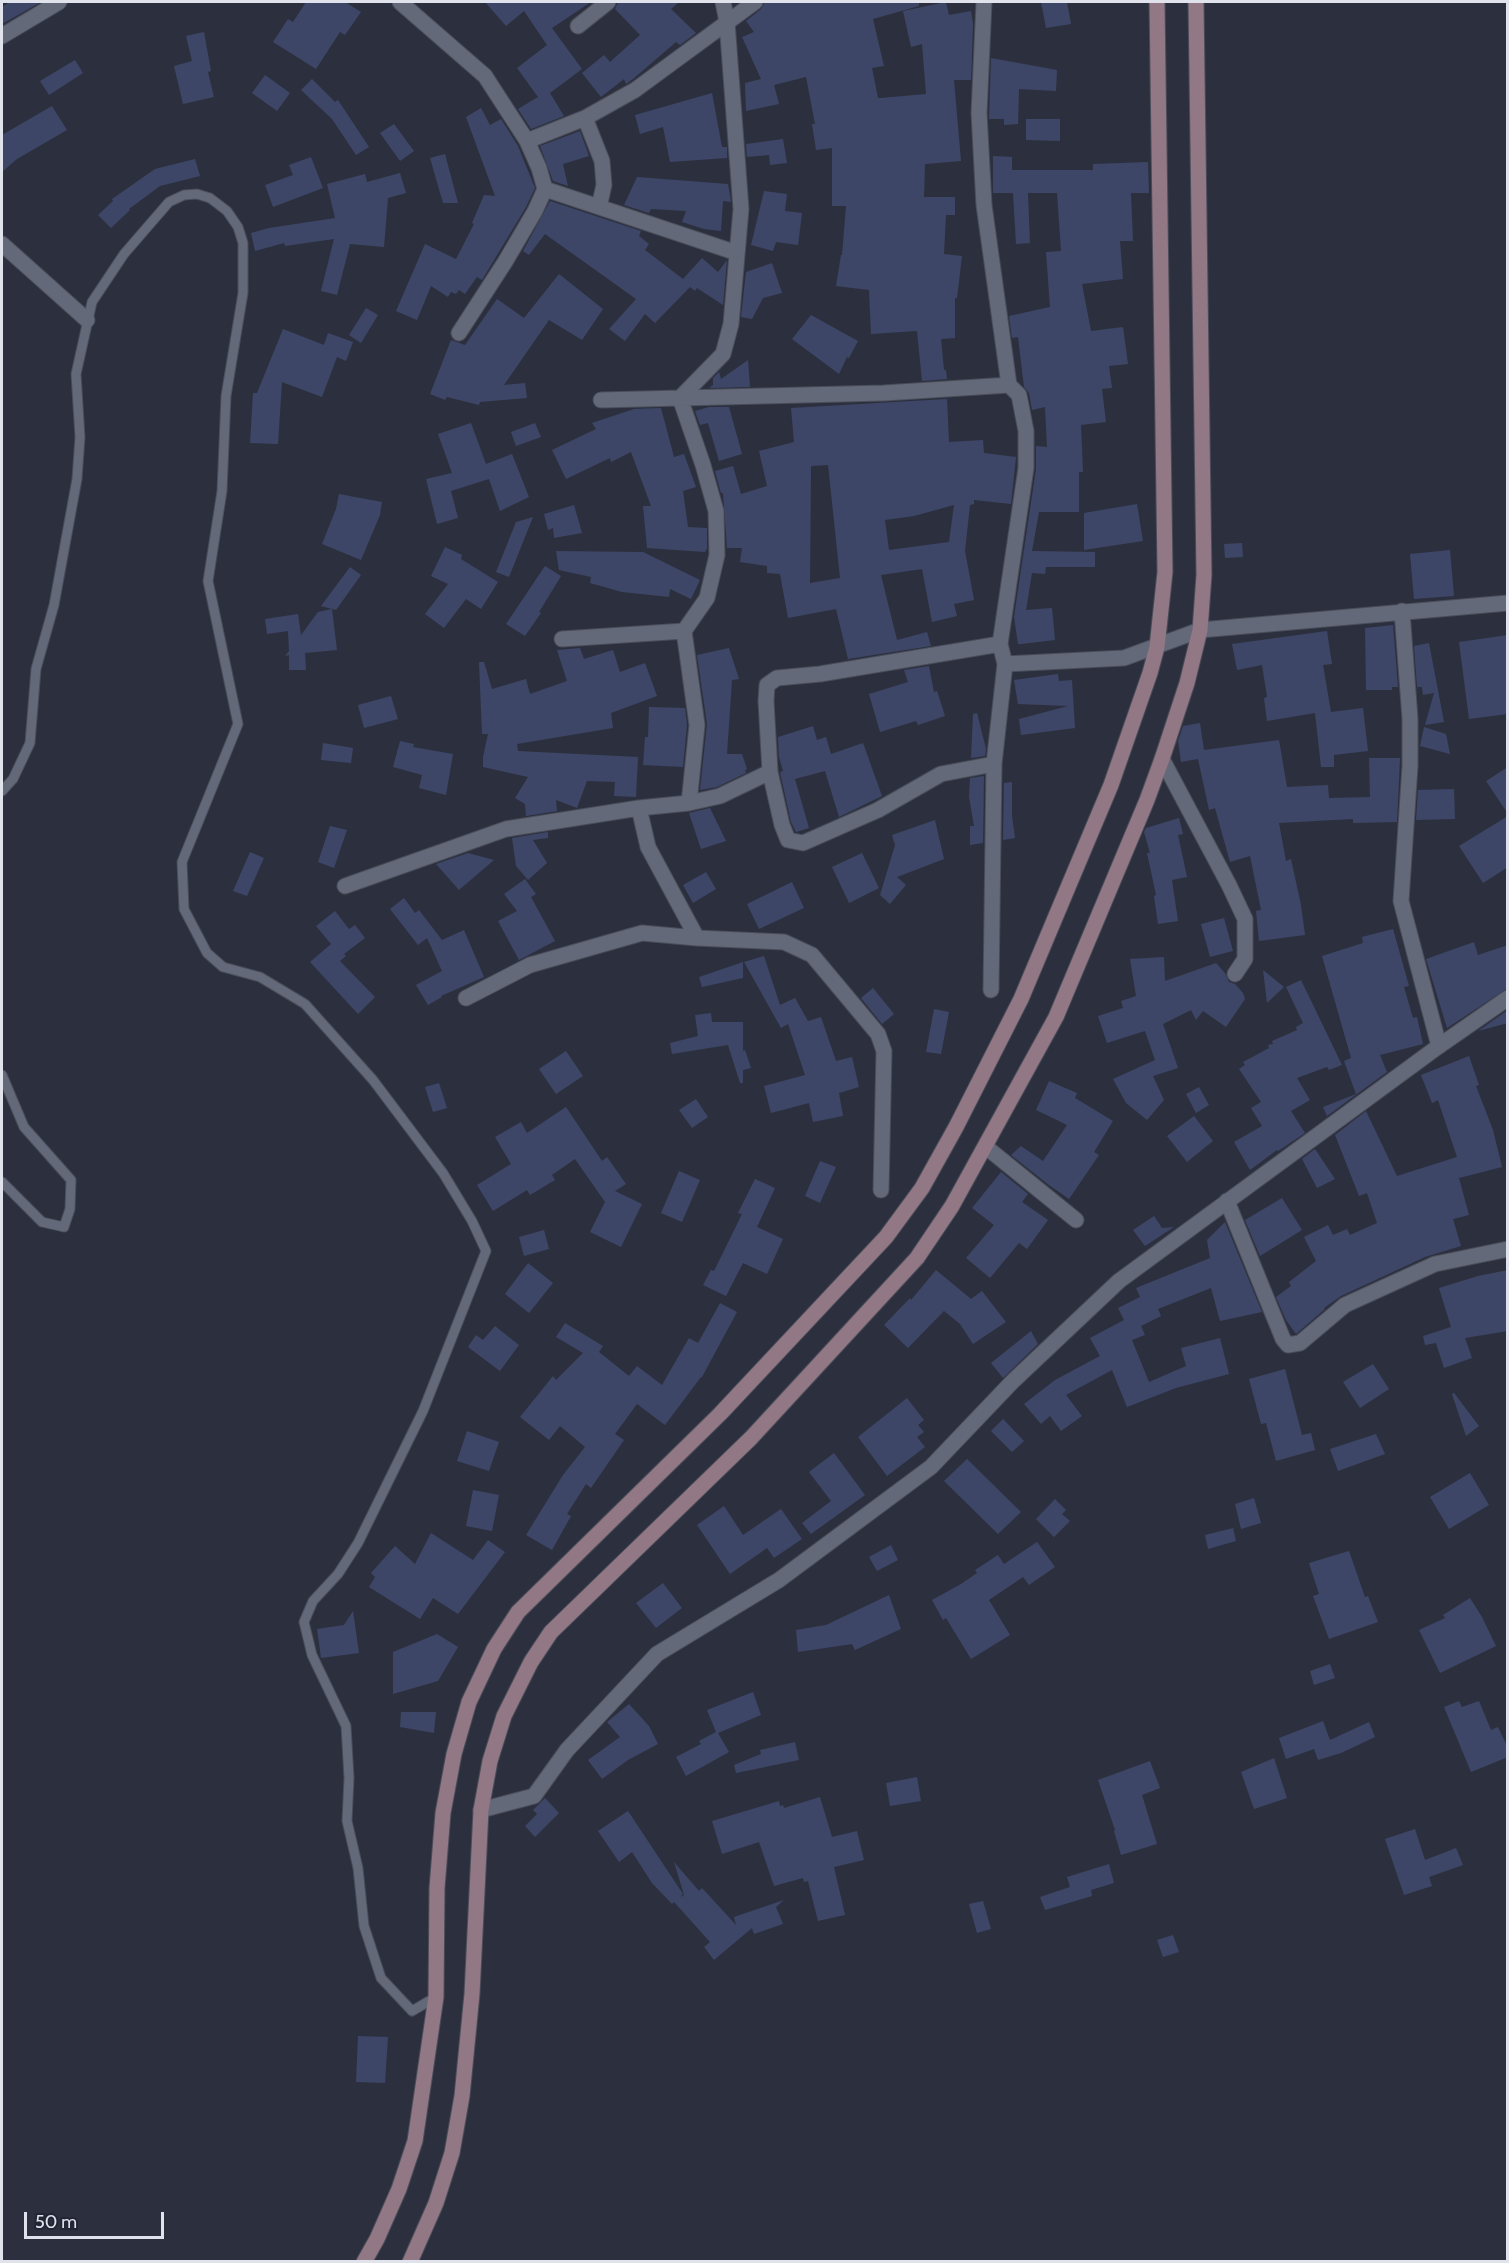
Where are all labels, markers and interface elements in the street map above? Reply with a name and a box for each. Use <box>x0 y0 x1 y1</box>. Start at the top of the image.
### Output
scale bar <box>27 2200 166 2238</box>
text: 50 m <box>35 2211 77 2233</box>

